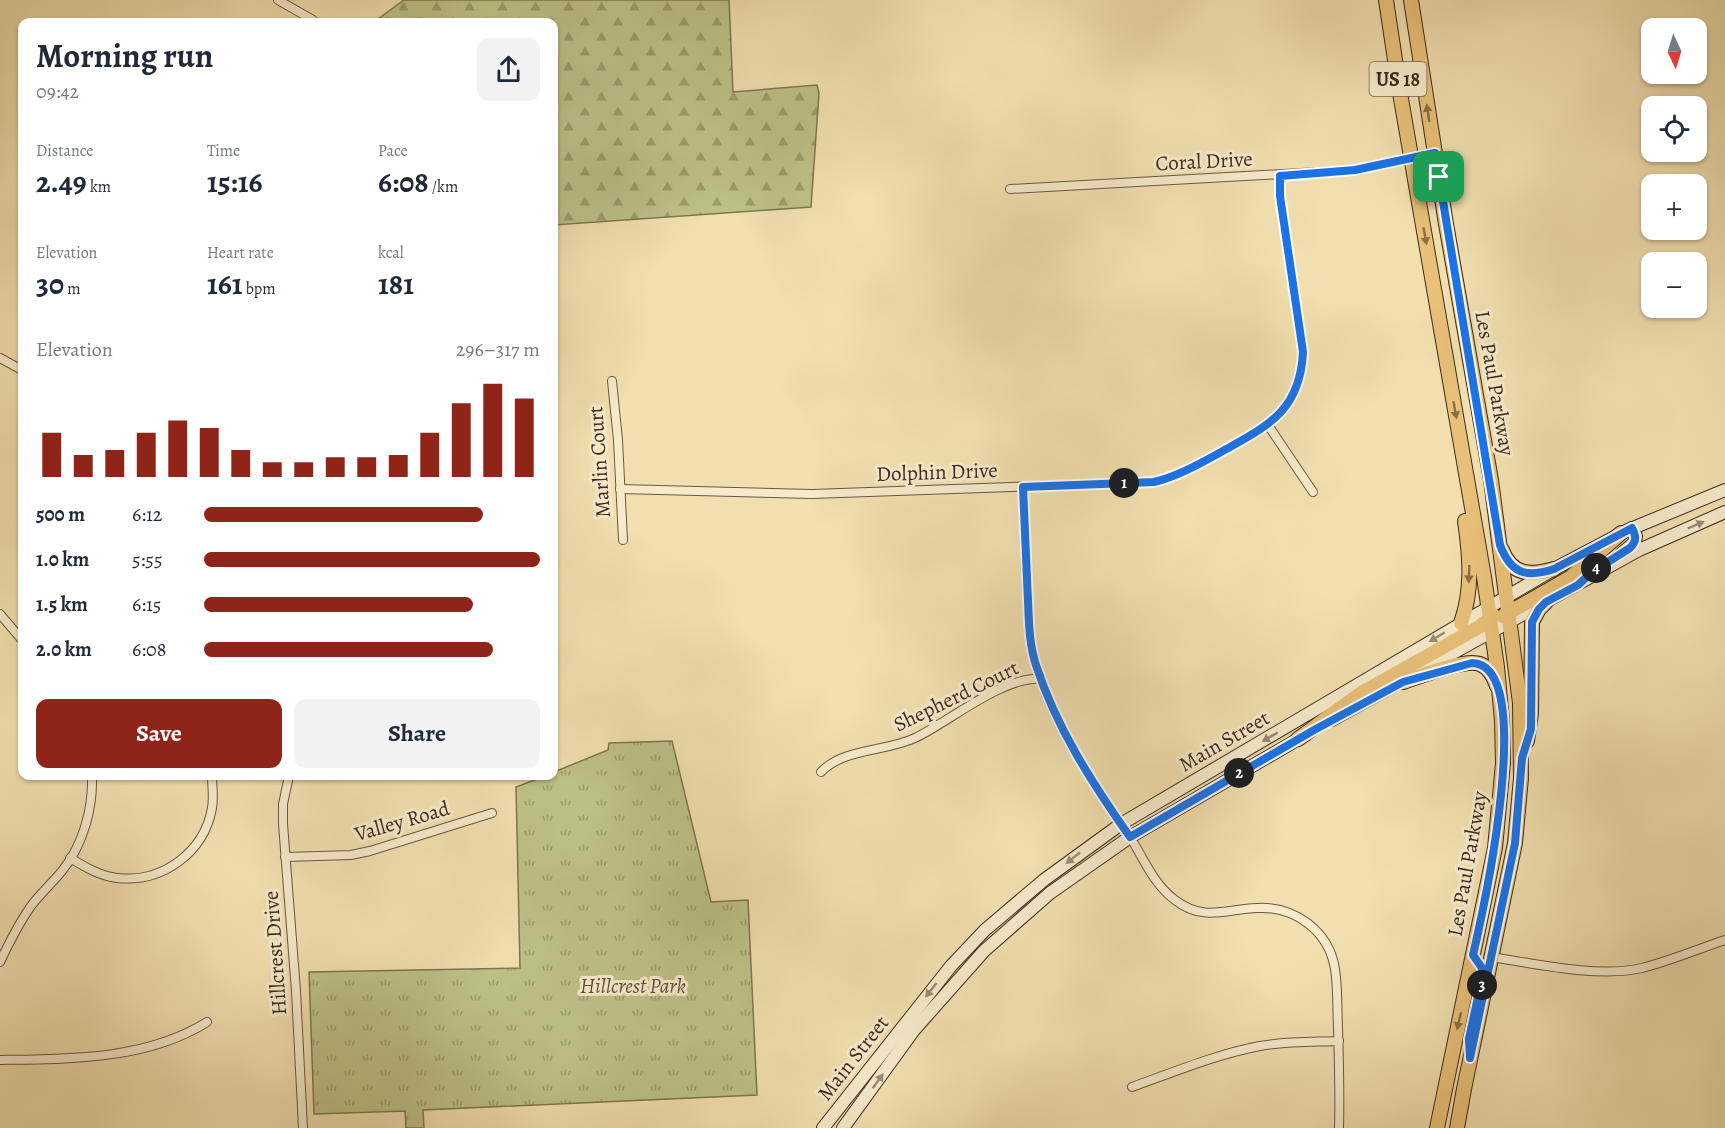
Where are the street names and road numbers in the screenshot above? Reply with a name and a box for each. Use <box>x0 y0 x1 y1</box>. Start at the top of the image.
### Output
road number: US 18 <box>1370 62 1426 96</box>
street label: Coral Drive <box>1155 144 1253 178</box>
street label: Les Paul Parkway <box>1468 308 1522 458</box>
street label: Marlin Court <box>581 405 617 519</box>
street label: Dolphin Drive <box>876 456 998 488</box>
street label: Shepherd Court <box>889 654 1023 738</box>
street label: Main Street <box>1173 704 1275 778</box>
street label: Les Paul Parkway <box>1440 789 1494 939</box>
street label: Valley Road <box>350 794 454 848</box>
street label: Hillcrest Drive <box>257 890 293 1016</box>
street label: Main Street <box>811 1010 895 1106</box>

